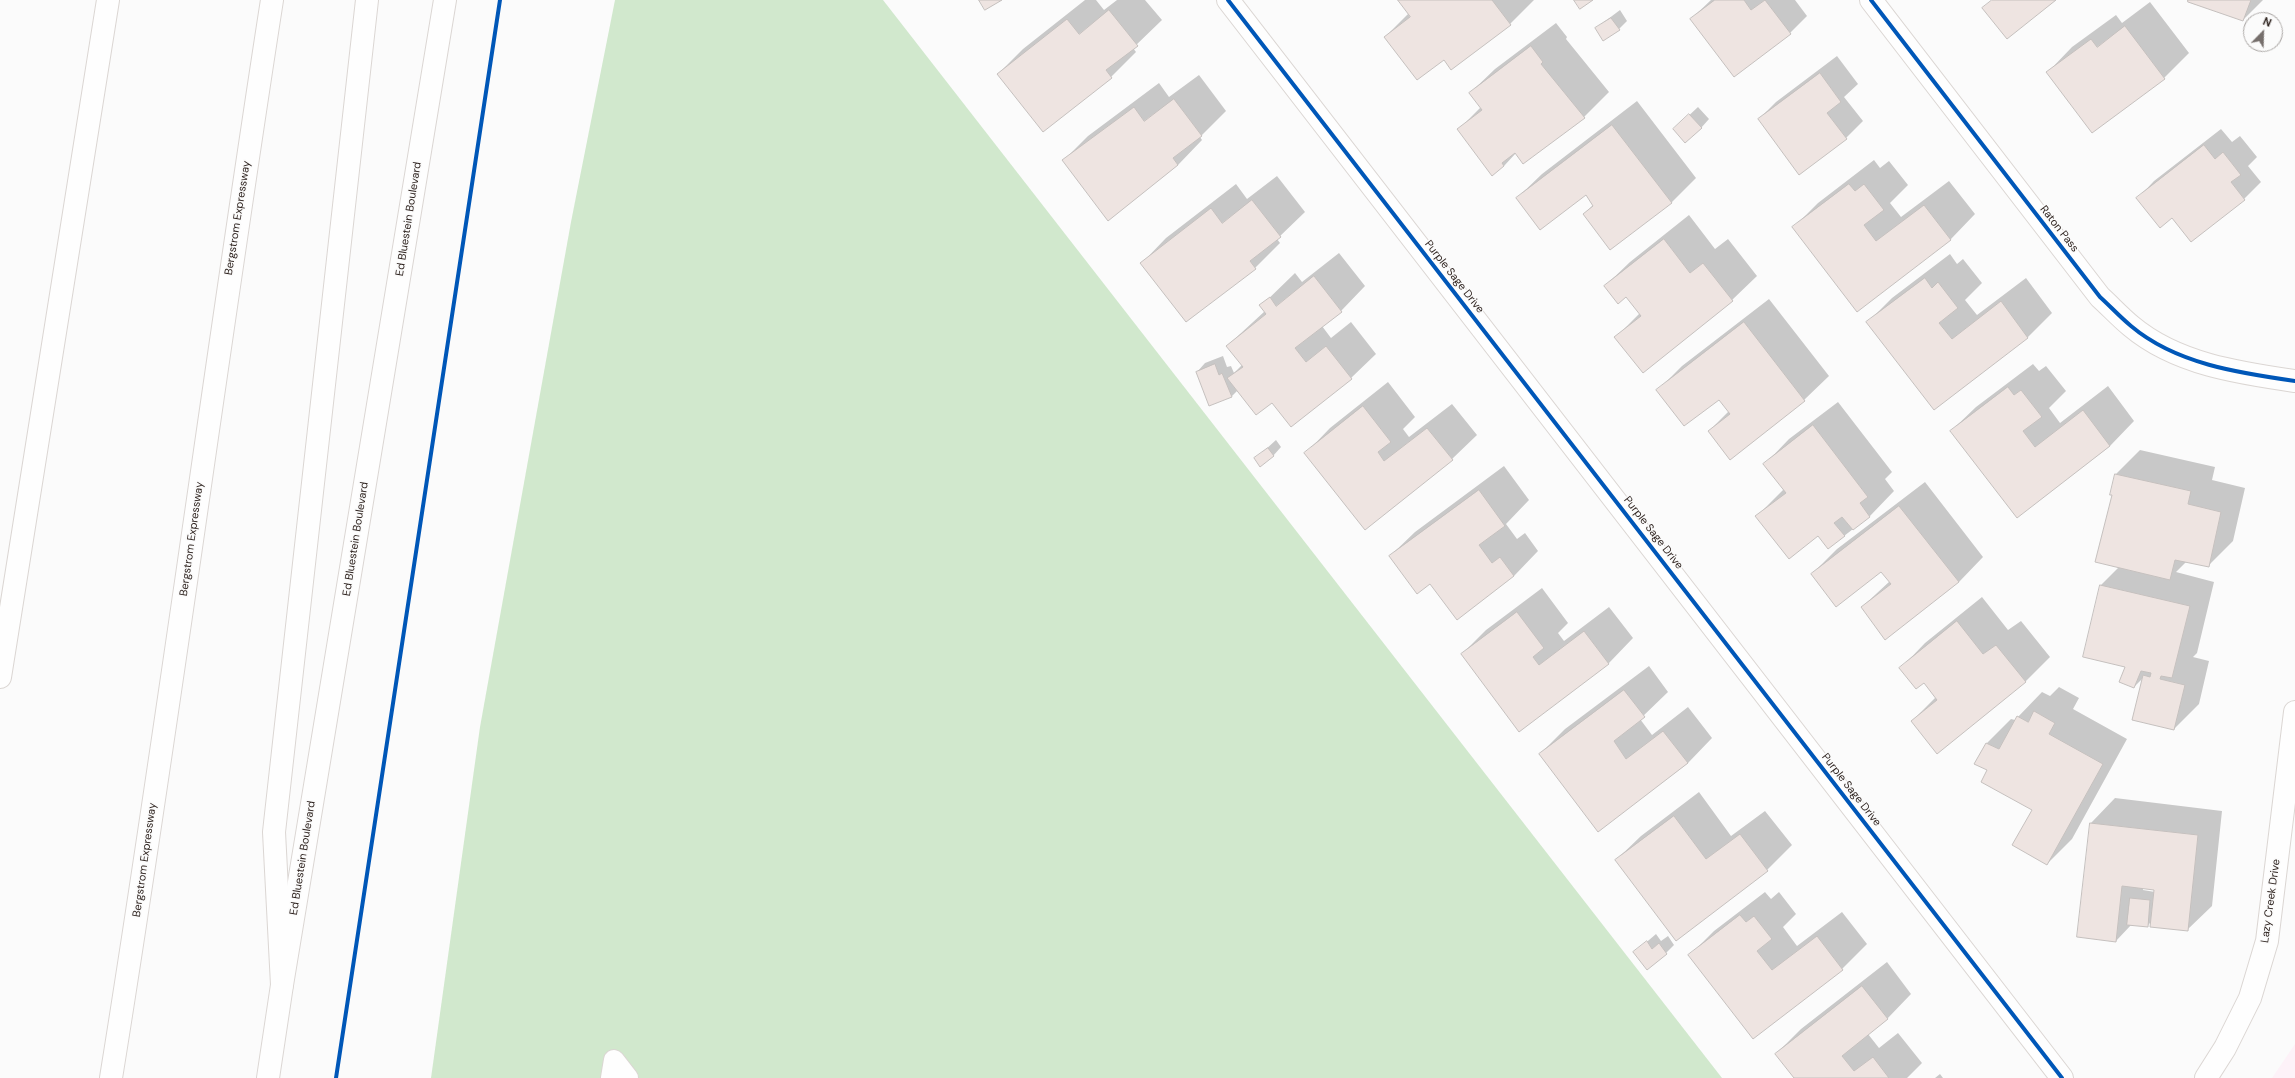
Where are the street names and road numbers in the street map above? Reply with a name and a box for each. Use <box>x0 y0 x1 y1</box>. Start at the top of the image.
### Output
street label: Bergstrom Expressway <box>222 160 254 276</box>
street label: Ed Bluestein Boulevard <box>393 161 425 277</box>
street label: Raton Pass <box>2037 203 2081 255</box>
street label: Purple Sage Drive <box>1421 238 1487 316</box>
street label: Bergstrom Expressway <box>177 481 207 597</box>
street label: Ed Bluestein Boulevard <box>340 481 372 597</box>
street label: Purple Sage Drive <box>1620 494 1686 572</box>
street label: Purple Sage Drive <box>1818 751 1884 829</box>
street label: Ed Bluestein Boulevard <box>287 800 319 916</box>
street label: Bergstrom Expressway <box>130 802 160 918</box>
street label: Lazy Creek Drive <box>2259 858 2283 944</box>

